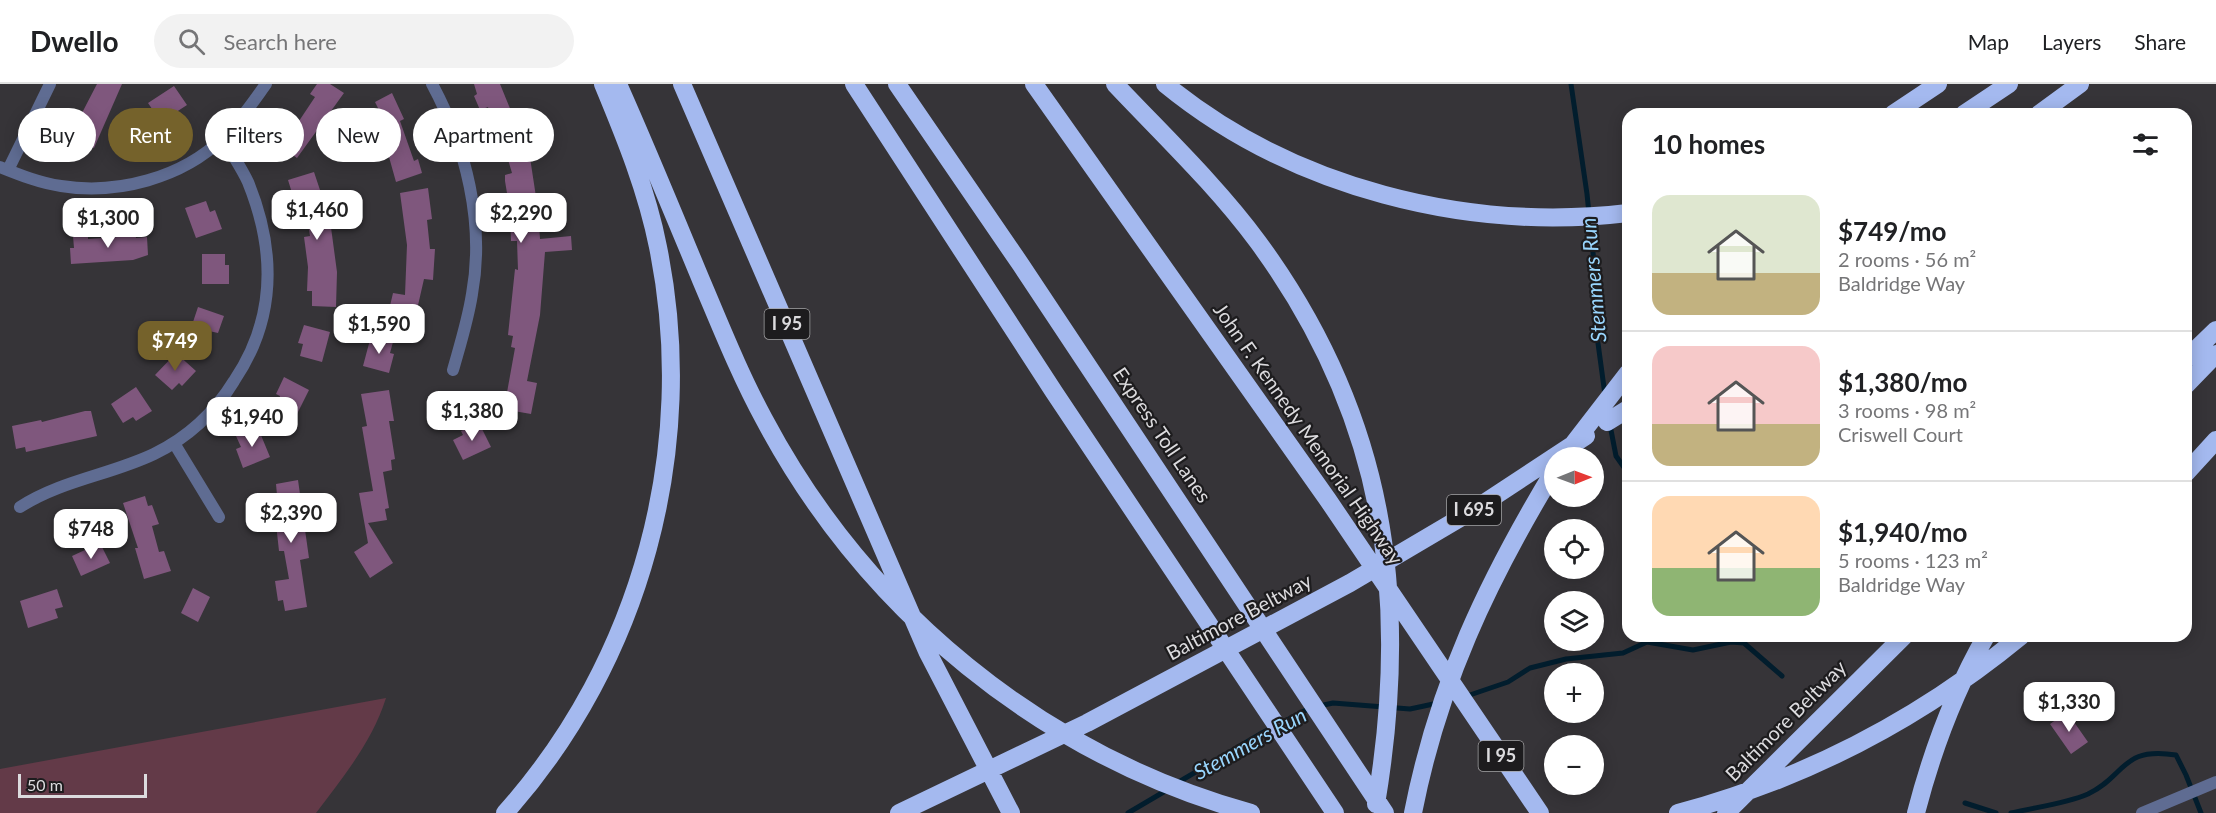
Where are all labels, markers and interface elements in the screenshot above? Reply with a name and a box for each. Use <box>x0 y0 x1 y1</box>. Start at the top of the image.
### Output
search box <box>154 14 574 68</box>
text: Dwello <box>30 24 118 58</box>
icon: search <box>175 25 208 58</box>
text: Search here <box>223 28 337 55</box>
text: Map <box>1968 29 2009 54</box>
text: Layers <box>2042 29 2101 54</box>
text: Share <box>2134 29 2186 54</box>
chip: Buy <box>18 108 96 162</box>
chip: Rent <box>108 108 193 162</box>
chip: Filters <box>205 108 304 162</box>
chip: New <box>316 108 401 162</box>
chip: Apartment <box>413 108 554 162</box>
text: 10 homes <box>1652 128 1765 160</box>
icon: filters <box>2129 128 2162 161</box>
pin: $1,460 <box>268 190 366 241</box>
pin: $2,290 <box>472 193 570 244</box>
text: $1,460 <box>286 197 348 221</box>
pin: $1,300 <box>59 198 157 249</box>
text: $2,290 <box>490 200 552 224</box>
text: $1,300 <box>77 205 139 229</box>
text: $749/mo <box>1838 215 1946 247</box>
water label: Stemmers Run <box>1575 217 1610 344</box>
icon: home <box>1700 219 1772 291</box>
text: 2 rooms · 56 m² <box>1838 247 1976 271</box>
text: Baldridge Way <box>1838 271 1965 295</box>
street label: John F. Kennedy Memorial Highway <box>1209 298 1409 569</box>
pin: $1,590 <box>330 304 428 355</box>
road number: I 95 <box>764 309 810 339</box>
text: $1,590 <box>348 311 410 335</box>
pin: $749 <box>139 321 211 372</box>
text: $749 <box>152 328 198 352</box>
street label: Express Toll Lanes <box>1109 362 1217 507</box>
text: $1,380/mo <box>1838 366 1968 398</box>
icon: home <box>1700 370 1772 442</box>
pin: $1,380 <box>423 391 521 442</box>
pin: $1,940 <box>203 397 301 448</box>
text: $1,380 <box>441 398 503 422</box>
text: 3 rooms · 98 m² <box>1838 398 1976 422</box>
text: $1,940 <box>221 404 283 428</box>
text: Criswell Court <box>1838 422 1963 446</box>
north arrow <box>1544 447 1604 507</box>
map controls <box>1544 447 1604 795</box>
pin: $2,390 <box>242 493 340 544</box>
road number: I 695 <box>1447 495 1501 525</box>
text: $2,390 <box>260 500 322 524</box>
pin: $748 <box>55 509 127 560</box>
text: $748 <box>68 516 114 540</box>
text: $1,940/mo <box>1838 516 1968 548</box>
button: locate <box>1544 519 1604 579</box>
icon: home <box>1700 520 1772 592</box>
text: 5 rooms · 123 m² <box>1838 548 1988 572</box>
street label: Baltimore Beltway <box>1162 567 1316 664</box>
text: Baldridge Way <box>1838 572 1965 596</box>
button: layers <box>1544 591 1604 651</box>
street label: Baltimore Beltway <box>1720 654 1851 786</box>
button: + <box>1544 663 1604 723</box>
pin: $1,330 <box>2020 682 2118 733</box>
text: $1,330 <box>2038 689 2100 713</box>
water label: Stemmers Run <box>1188 701 1310 784</box>
button: − <box>1544 735 1604 795</box>
road number: I 95 <box>1478 741 1524 771</box>
scale bar <box>18 771 147 798</box>
text: 50 m <box>27 775 63 794</box>

